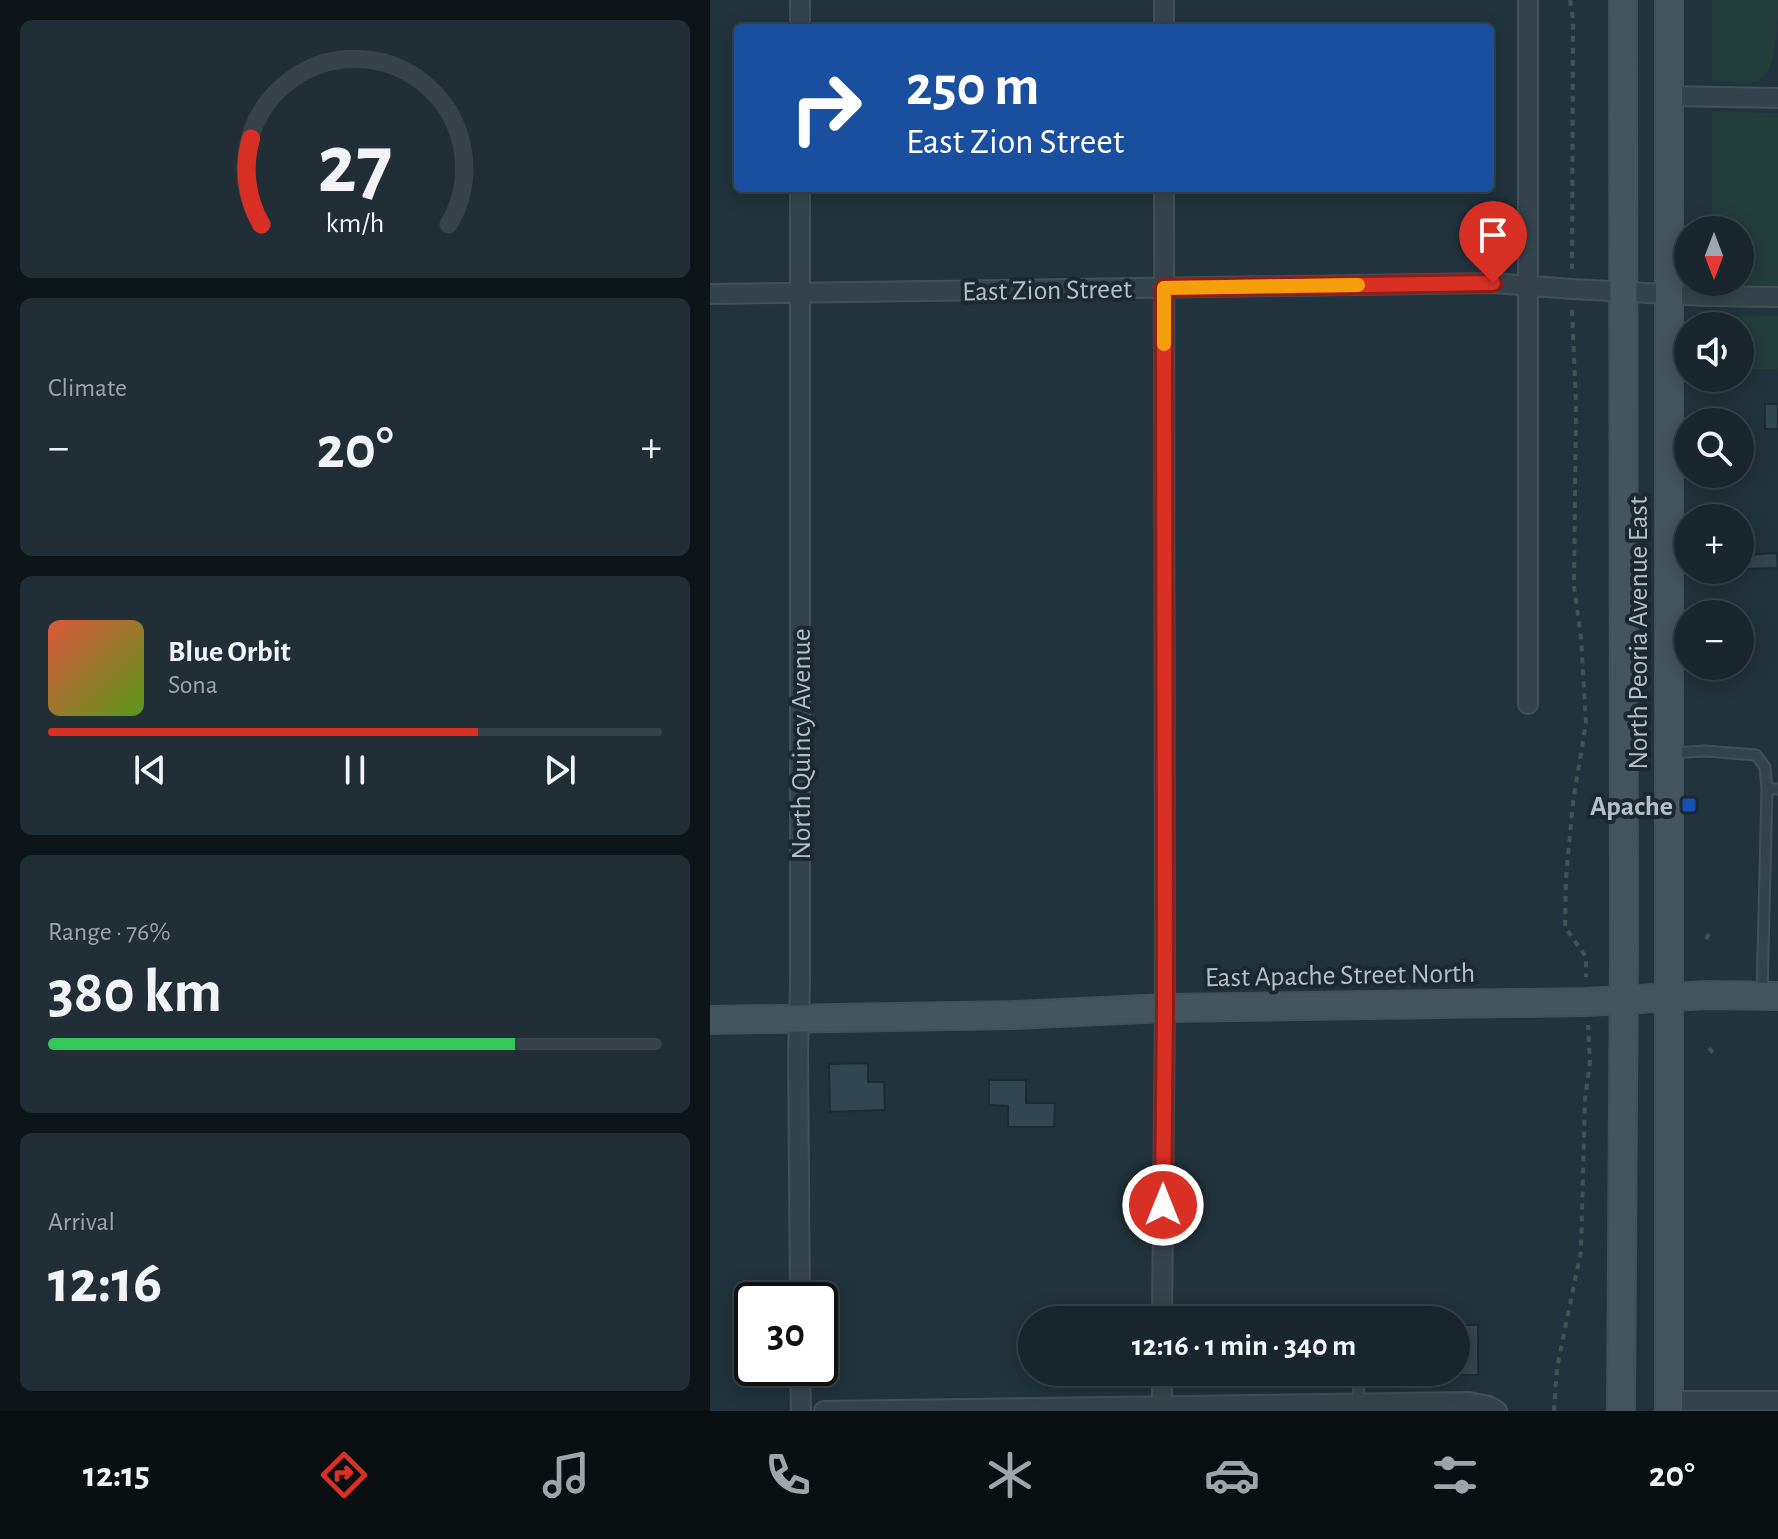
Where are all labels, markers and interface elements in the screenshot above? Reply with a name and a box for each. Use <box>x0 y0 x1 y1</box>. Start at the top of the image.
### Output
icon: right <box>774 56 878 160</box>
text: 250 m <box>906 59 1039 115</box>
text: 27 <box>317 124 393 208</box>
text: East Zion Street <box>906 124 1124 160</box>
pin <box>1459 201 1527 283</box>
text: km/h <box>326 209 384 238</box>
icon: arrive <box>1471 213 1515 257</box>
north arrow <box>1674 216 1754 296</box>
map controls <box>1674 216 1754 680</box>
street label: East Zion Street <box>962 276 1132 306</box>
button: sound <box>1674 312 1754 392</box>
text: Climate <box>48 375 127 401</box>
button: search <box>1674 408 1754 488</box>
text: 20° <box>316 419 394 479</box>
text: − <box>48 426 69 470</box>
text: + <box>641 426 662 470</box>
street label: North Peoria Avenue East <box>1625 496 1653 770</box>
button: + <box>1674 504 1754 584</box>
button: − <box>1674 600 1754 680</box>
street label: North Quincy Avenue <box>788 628 816 860</box>
text: Blue Orbit <box>168 637 291 667</box>
text: Sona <box>168 672 218 698</box>
icon: previous <box>128 748 172 792</box>
icon: pause <box>333 748 377 792</box>
icon: next <box>538 748 582 792</box>
place label: Apache <box>1590 793 1673 821</box>
marker: Apache <box>1680 796 1698 814</box>
text: Range · 76% <box>48 919 171 945</box>
street label: East Apache Street North <box>1205 960 1476 992</box>
text: 380 km <box>48 963 222 1023</box>
position arrow <box>1121 1163 1205 1247</box>
text: Arrival <box>48 1209 115 1235</box>
text: 12:16 <box>48 1253 162 1313</box>
speed limit sign: 30 <box>734 1282 838 1386</box>
text: 12:16 · 1 min · 340 m <box>1132 1331 1356 1361</box>
icon: directions <box>316 1447 372 1503</box>
icon: music <box>538 1447 594 1503</box>
icon: phone <box>760 1447 816 1503</box>
icon: climate <box>982 1447 1038 1503</box>
icon: car <box>1204 1447 1260 1503</box>
icon: filters <box>1427 1447 1483 1503</box>
text: 12:15 <box>83 1457 150 1493</box>
text: 20° <box>1649 1457 1695 1493</box>

